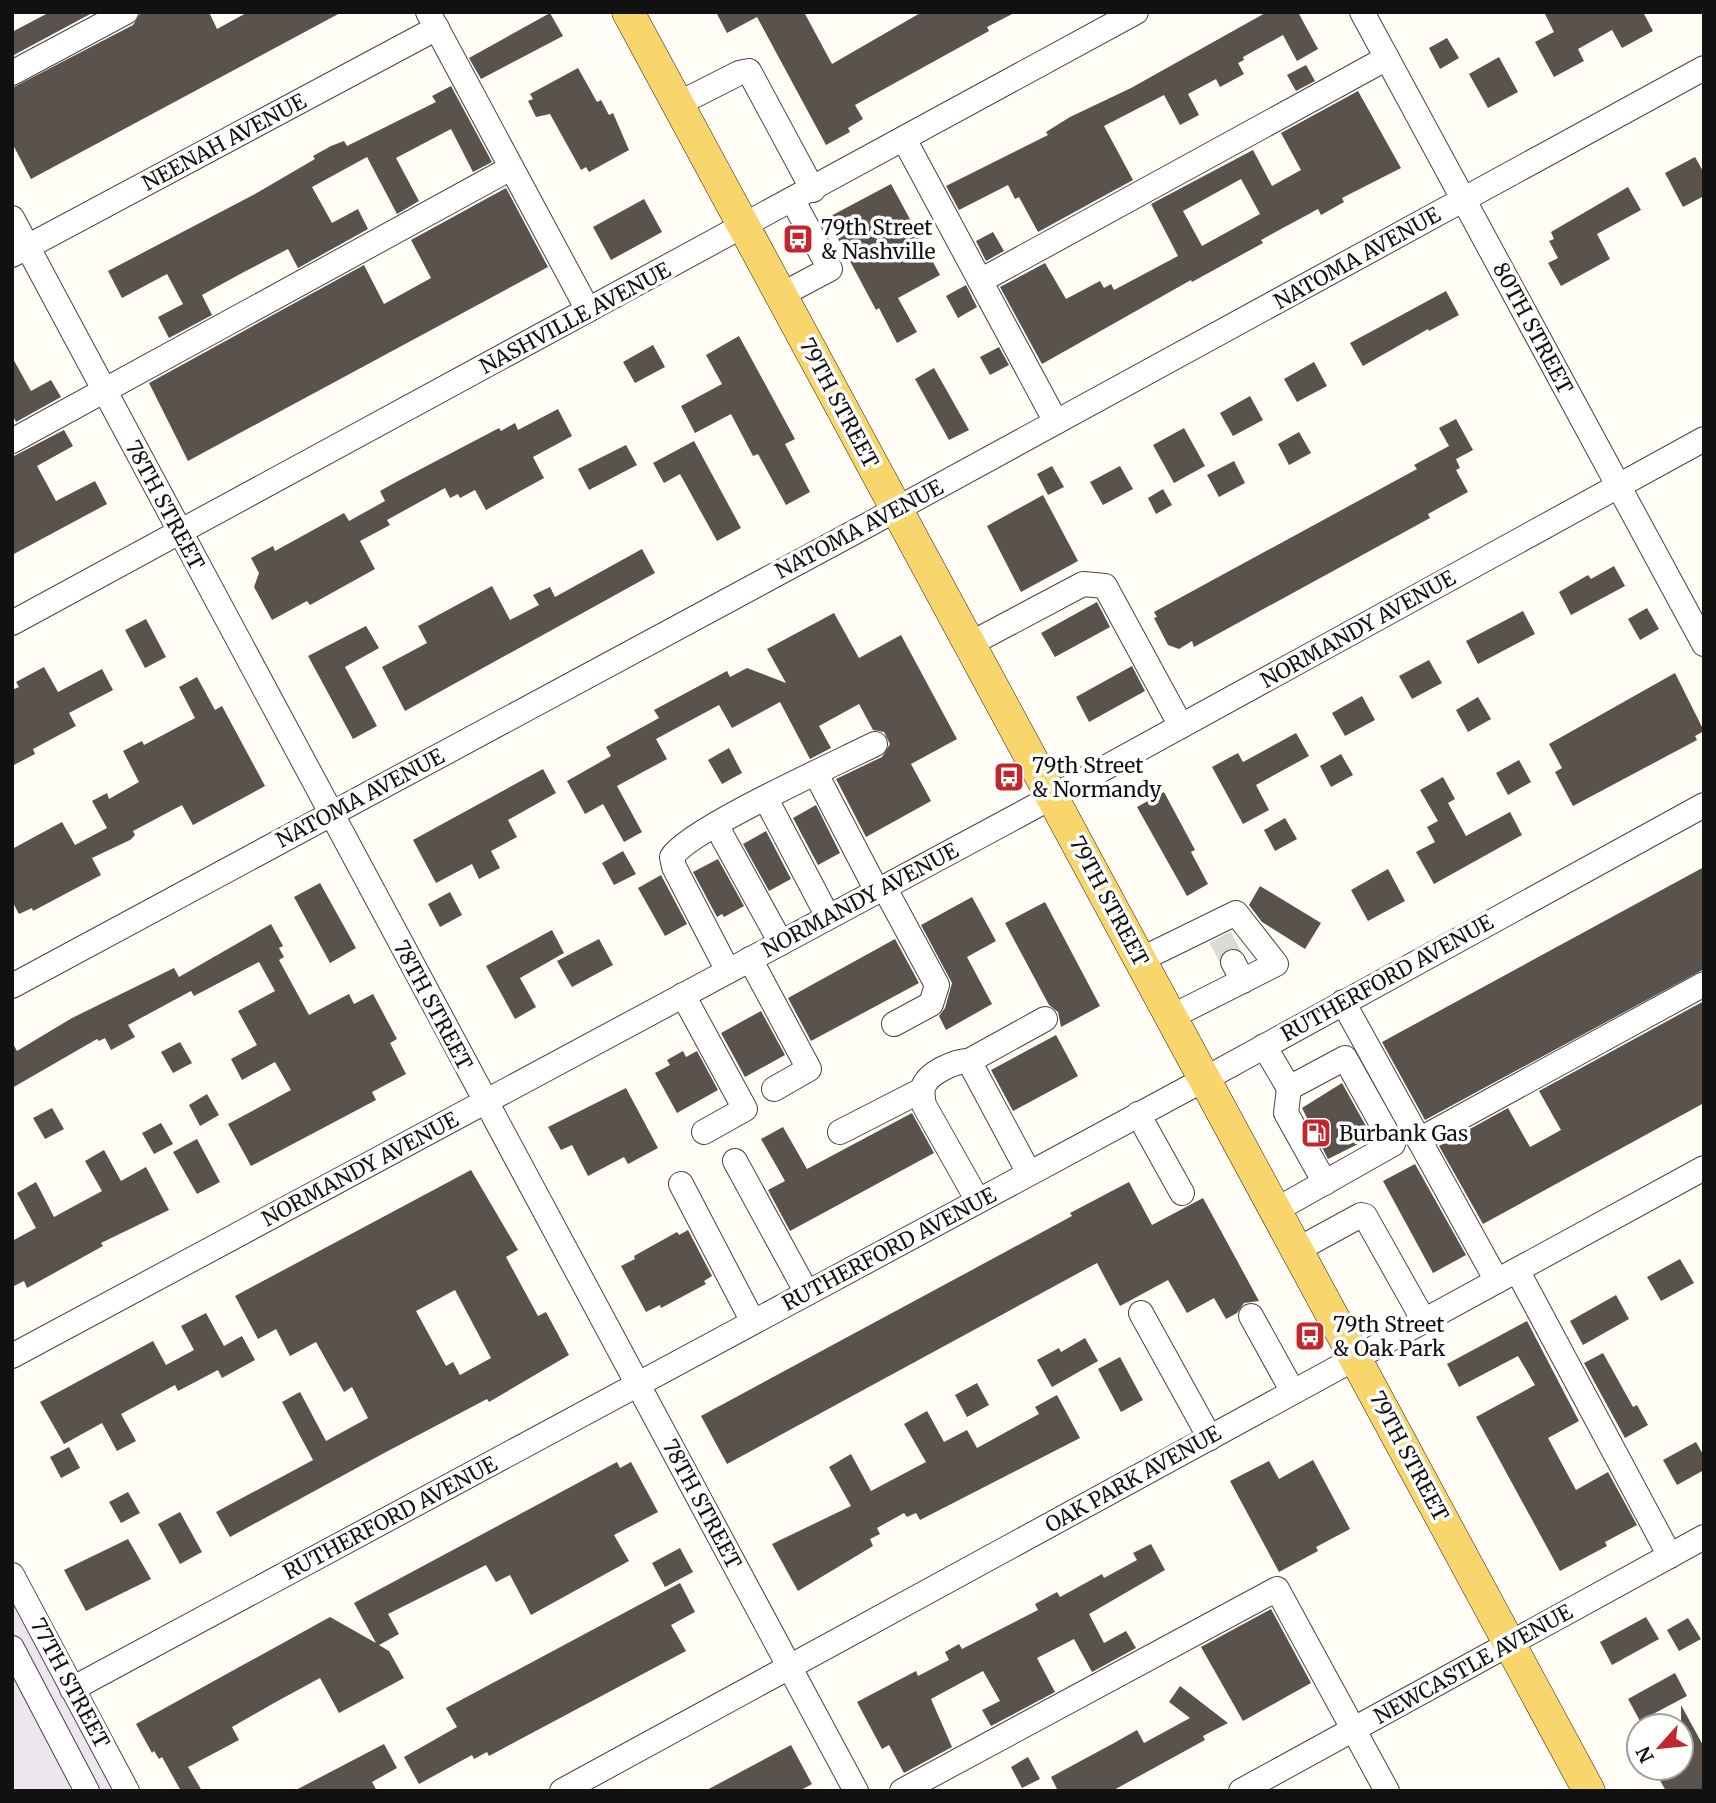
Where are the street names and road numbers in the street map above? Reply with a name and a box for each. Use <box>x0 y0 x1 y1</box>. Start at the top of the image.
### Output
street label: NEENAH AVENUE <box>137 87 311 197</box>
street label: NATOMA AVENUE <box>1269 201 1446 315</box>
street label: NASHVILLE AVENUE <box>475 256 676 380</box>
street label: 80TH STREET <box>1487 258 1579 399</box>
street label: 79TH STREET <box>793 333 885 473</box>
street label: 78TH STREET <box>120 436 211 575</box>
street label: NATOMA AVENUE <box>770 473 948 585</box>
street label: NORMANDY AVENUE <box>1256 564 1461 694</box>
street label: NATOMA AVENUE <box>271 742 449 854</box>
street label: 79TH STREET <box>1063 831 1155 971</box>
street label: NORMANDY AVENUE <box>757 836 963 963</box>
street label: RUTHERFORD AVENUE <box>1276 908 1498 1048</box>
street label: 78TH STREET <box>388 936 479 1075</box>
street label: NORMANDY AVENUE <box>257 1105 463 1232</box>
street label: RUTHERFORD AVENUE <box>777 1181 1001 1317</box>
street label: 79TH STREET <box>1363 1386 1455 1526</box>
street label: OAK PARK AVENUE <box>1040 1419 1226 1539</box>
street label: 78TH STREET <box>657 1435 748 1574</box>
street label: RUTHERFORD AVENUE <box>278 1450 502 1586</box>
street label: NEWCASTLE AVENUE <box>1369 1598 1578 1730</box>
street label: 77TH STREET <box>24 1613 116 1753</box>

